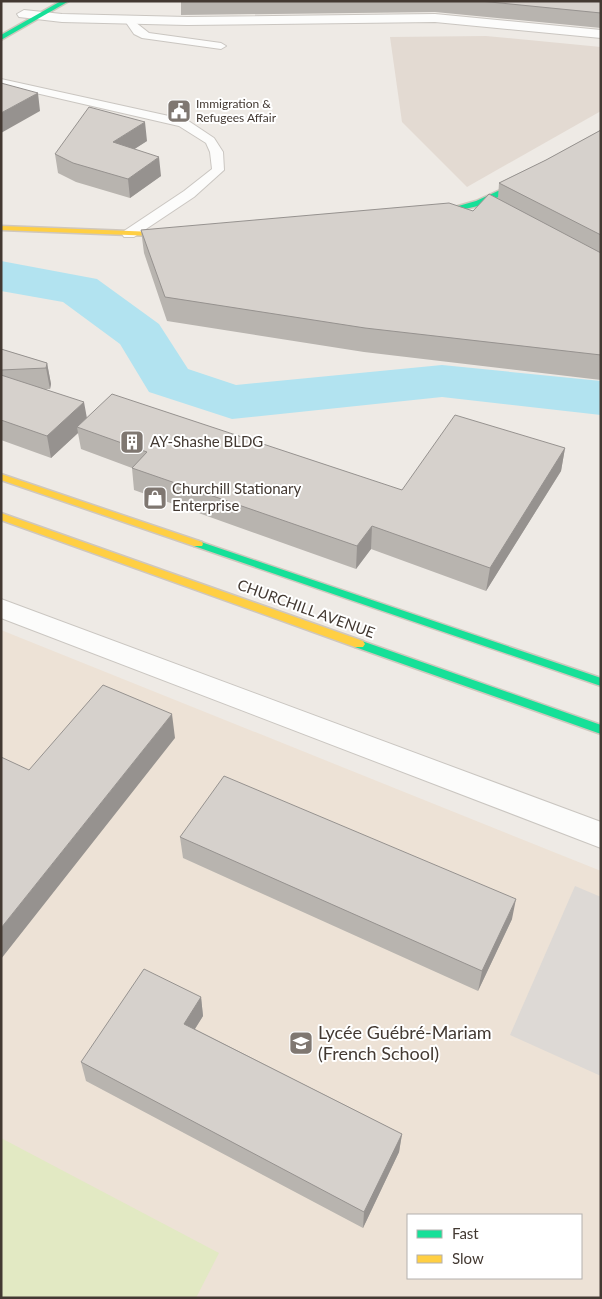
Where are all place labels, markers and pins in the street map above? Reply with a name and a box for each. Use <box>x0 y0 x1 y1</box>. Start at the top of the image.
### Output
place label: Immigration & Refugees Affair <box>196 96 277 125</box>
public building icon: Immigration & Refugees Affair <box>166 98 192 124</box>
building icon: AY-Shashe BLDG <box>119 429 145 455</box>
place label: AY-Shashe BLDG <box>150 432 263 450</box>
place label: Churchill Stationary Enterprise <box>172 479 302 514</box>
shop icon: Churchill Stationary Enterprise <box>142 485 168 511</box>
place label: Lycée Guébré-Mariam (French School) <box>318 1021 492 1064</box>
school or university icon: Lycée Guébré-Mariam (French School) <box>288 1030 314 1056</box>

